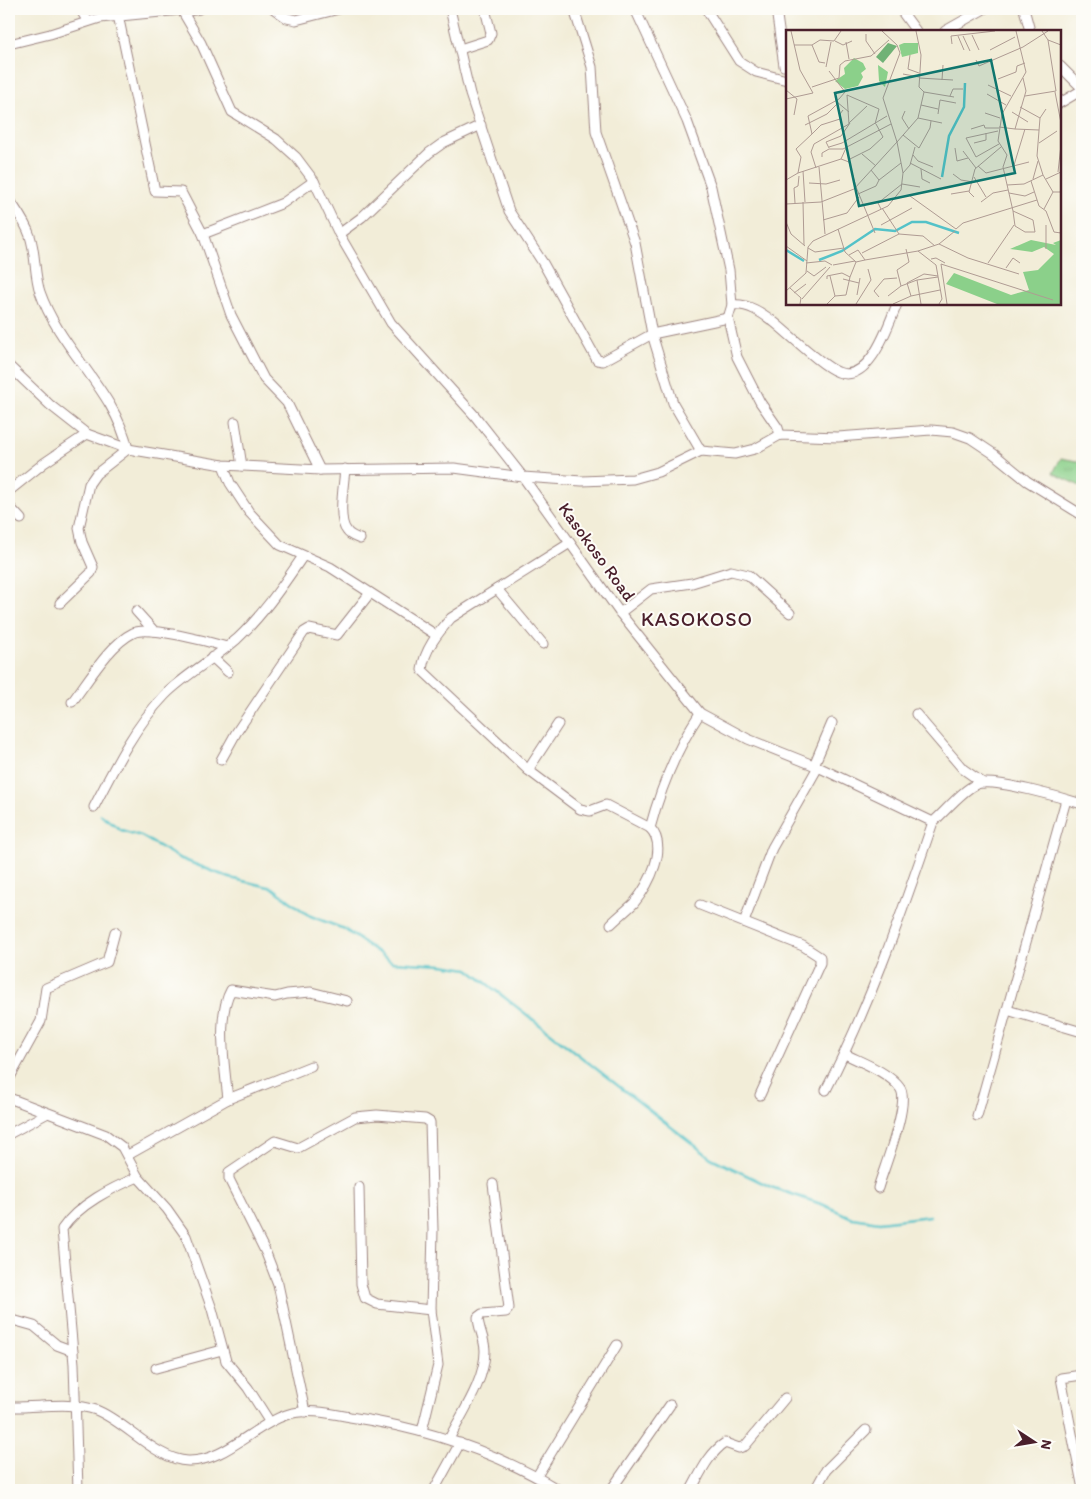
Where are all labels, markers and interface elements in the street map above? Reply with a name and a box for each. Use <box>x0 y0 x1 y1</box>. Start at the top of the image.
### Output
inset map <box>786 30 1061 305</box>
street label: Kasokoso Road <box>554 498 640 606</box>
district label: KASOKOSO <box>641 607 753 631</box>
north arrow <box>1008 1416 1058 1466</box>
text: N <box>1037 1438 1056 1451</box>

